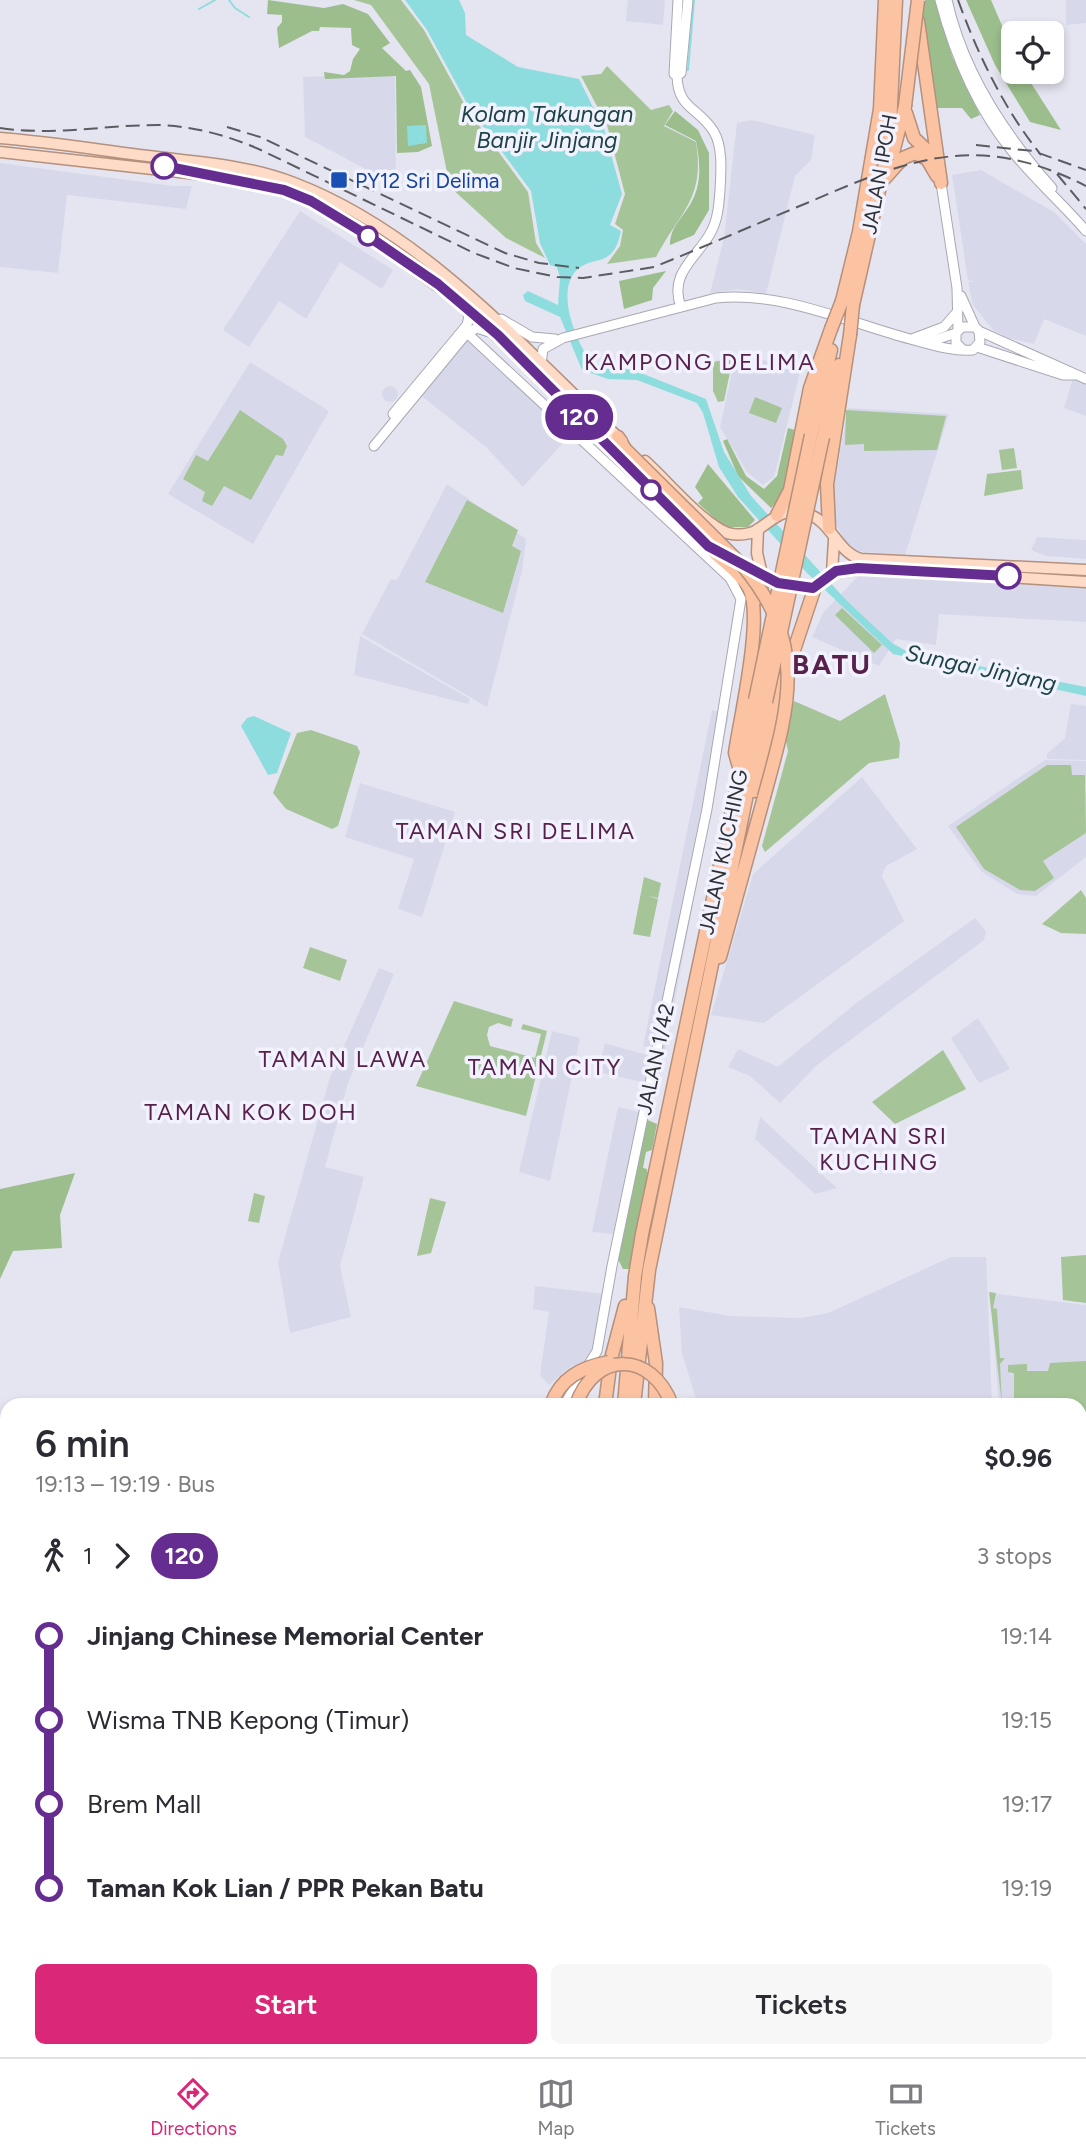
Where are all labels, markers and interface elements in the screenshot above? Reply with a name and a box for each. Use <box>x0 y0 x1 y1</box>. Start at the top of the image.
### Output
map controls <box>1001 21 1064 84</box>
button: locate <box>1001 21 1064 84</box>
water label: Kolam Takungan Banjir Jinjang <box>461 100 633 154</box>
street label: JALAN IPOH <box>856 112 902 236</box>
unlabelled marker <box>151 153 177 179</box>
place label: PY12 Sri Delima <box>355 168 499 193</box>
marker: PY12 Sri Delima <box>329 170 349 190</box>
unlabelled marker <box>358 226 378 246</box>
district label: KAMPONG DELIMA <box>584 348 816 376</box>
line badge: 120 <box>539 394 619 440</box>
text: 120 <box>559 402 599 431</box>
unlabelled marker <box>641 480 661 500</box>
unlabelled marker <box>995 563 1021 589</box>
water label: Sungai Jinjang <box>903 638 1059 698</box>
district label: BATU <box>792 647 872 681</box>
street label: JALAN KUCHING <box>693 767 753 937</box>
district label: TAMAN SRI DELIMA <box>396 817 636 845</box>
street label: JALAN 1/42 <box>631 1001 679 1117</box>
district label: TAMAN LAWA <box>259 1045 427 1073</box>
district label: TAMAN CITY <box>468 1053 622 1081</box>
district label: TAMAN KOK DOH <box>144 1098 358 1126</box>
district label: TAMAN SRI KUCHING <box>810 1122 948 1176</box>
text: 6 min <box>35 1421 130 1467</box>
text: $0.96 <box>984 1442 1052 1474</box>
text: 19:13 – 19:19 · Bus <box>35 1470 215 1498</box>
icon: walk <box>35 1537 73 1575</box>
icon: forward <box>103 1537 141 1575</box>
text: 120 <box>165 1541 204 1570</box>
text: 1 <box>83 1542 93 1570</box>
text: 3 stops <box>977 1542 1052 1570</box>
text: Jinjang Chinese Memorial Center <box>87 1620 483 1652</box>
text: 19:14 <box>1000 1622 1052 1650</box>
text: Wisma TNB Kepong (Timur) <box>87 1704 409 1736</box>
text: 19:15 <box>1001 1706 1052 1734</box>
text: Brem Mall <box>87 1788 201 1820</box>
text: 19:17 <box>1002 1790 1052 1818</box>
text: Taman Kok Lian / PPR Pekan Batu <box>87 1872 484 1904</box>
text: 19:19 <box>1001 1874 1052 1902</box>
button: Start <box>35 1964 537 2044</box>
button: Tickets <box>551 1964 1052 2044</box>
tab: Directions <box>150 2075 237 2140</box>
tab: Map <box>537 2075 575 2140</box>
tab: Tickets <box>875 2075 936 2140</box>

